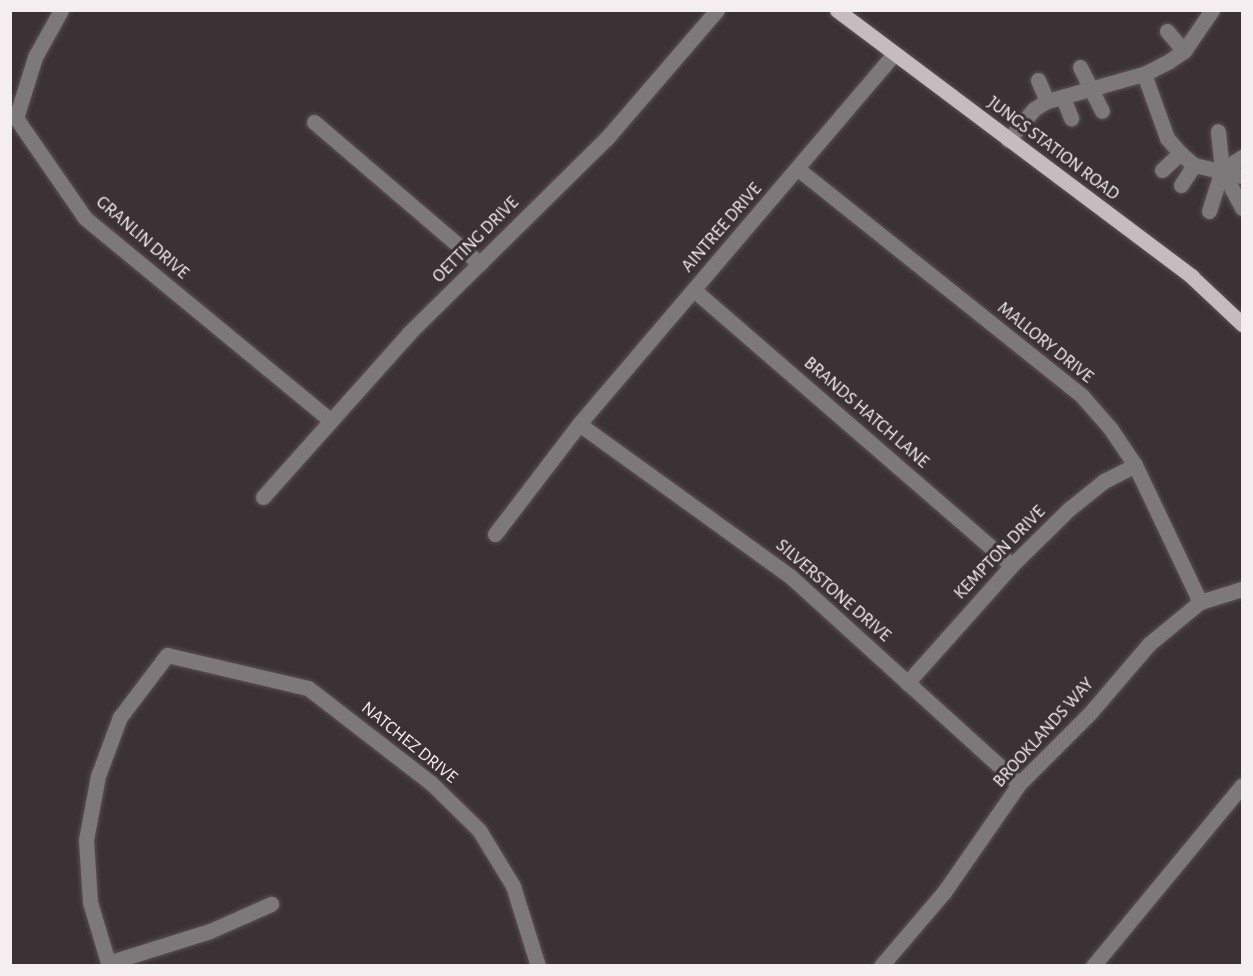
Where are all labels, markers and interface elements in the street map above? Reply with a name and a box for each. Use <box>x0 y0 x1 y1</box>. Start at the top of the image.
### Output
street label: JUNGS STATION ROAD <box>983 92 1123 206</box>
street label: AINTREE DRIVE <box>677 179 767 277</box>
street label: GRANLIN DRIVE <box>91 192 193 284</box>
street label: OETTING DRIVE <box>428 192 524 288</box>
street label: MALLORY DRIVE <box>993 298 1097 388</box>
street label: BRANDS HATCH LANE <box>799 353 933 473</box>
street label: KEMPTON DRIVE <box>950 502 1050 604</box>
street label: SILVERSTONE DRIVE <box>771 535 895 647</box>
street label: BROOKLANDS WAY <box>989 674 1099 792</box>
street label: NATCHEZ DRIVE <box>357 698 461 788</box>

